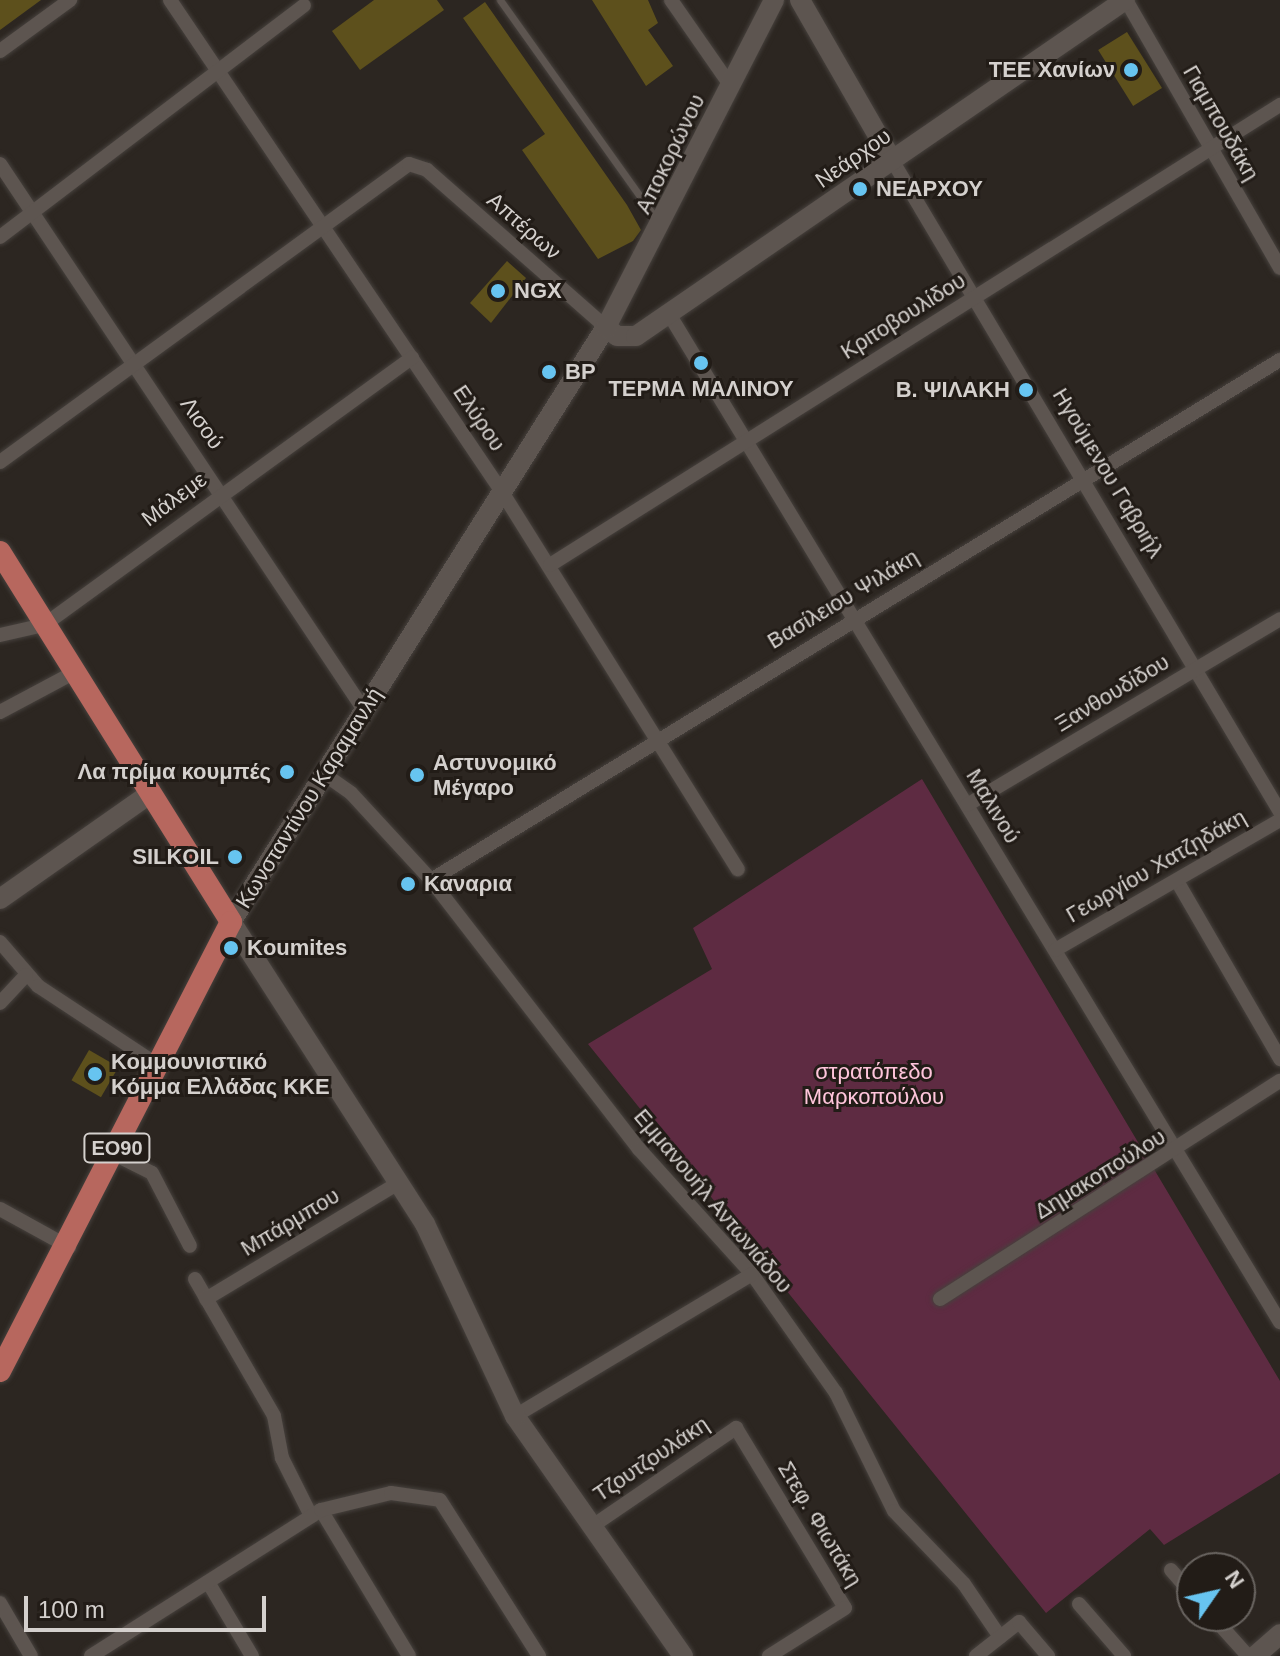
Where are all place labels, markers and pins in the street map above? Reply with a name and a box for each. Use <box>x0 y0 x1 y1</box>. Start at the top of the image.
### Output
place label: ΤΕΕ Χανίων <box>989 57 1115 83</box>
marker: ΤΕΕ Χανίων <box>1122 61 1140 79</box>
place label: ΝΕΑΡΧΟΥ <box>876 176 983 202</box>
marker: ΝΕΑΡΧΟΥ <box>851 180 869 198</box>
place label: NGX <box>514 278 562 304</box>
marker: NGX <box>489 282 507 300</box>
marker: ΤΕΡΜΑ ΜΑΛΙΝΟΥ <box>692 354 710 372</box>
place label: BP <box>565 359 596 385</box>
marker: BP <box>540 363 558 381</box>
place label: ΤΕΡΜΑ ΜΑΛΙΝΟΥ <box>608 376 794 402</box>
place label: Β. ΨΙΛΑΚΗ <box>896 377 1010 403</box>
marker: Β. ΨΙΛΑΚΗ <box>1017 381 1035 399</box>
place label: Αστυνομικό Μέγαρο <box>433 749 557 800</box>
place label: Λα πρίμα κουμπές <box>78 759 271 785</box>
marker: Λα πρίμα κουμπές <box>278 763 296 781</box>
marker: Αστυνομικό Μέγαρο <box>408 766 426 784</box>
place label: SILKOIL <box>132 844 219 870</box>
marker: SILKOIL <box>226 848 244 866</box>
place label: Καναρια <box>424 871 512 897</box>
marker: Καναρια <box>399 875 417 893</box>
place label: Koumites <box>247 935 347 961</box>
marker: Koumites <box>222 939 240 957</box>
place label: Κομμουνιστικό Κόμμα Ελλάδας ΚΚΕ <box>111 1048 330 1100</box>
marker: Κομμουνιστικό Κόμμα Ελλάδας ΚΚΕ <box>86 1065 104 1083</box>

